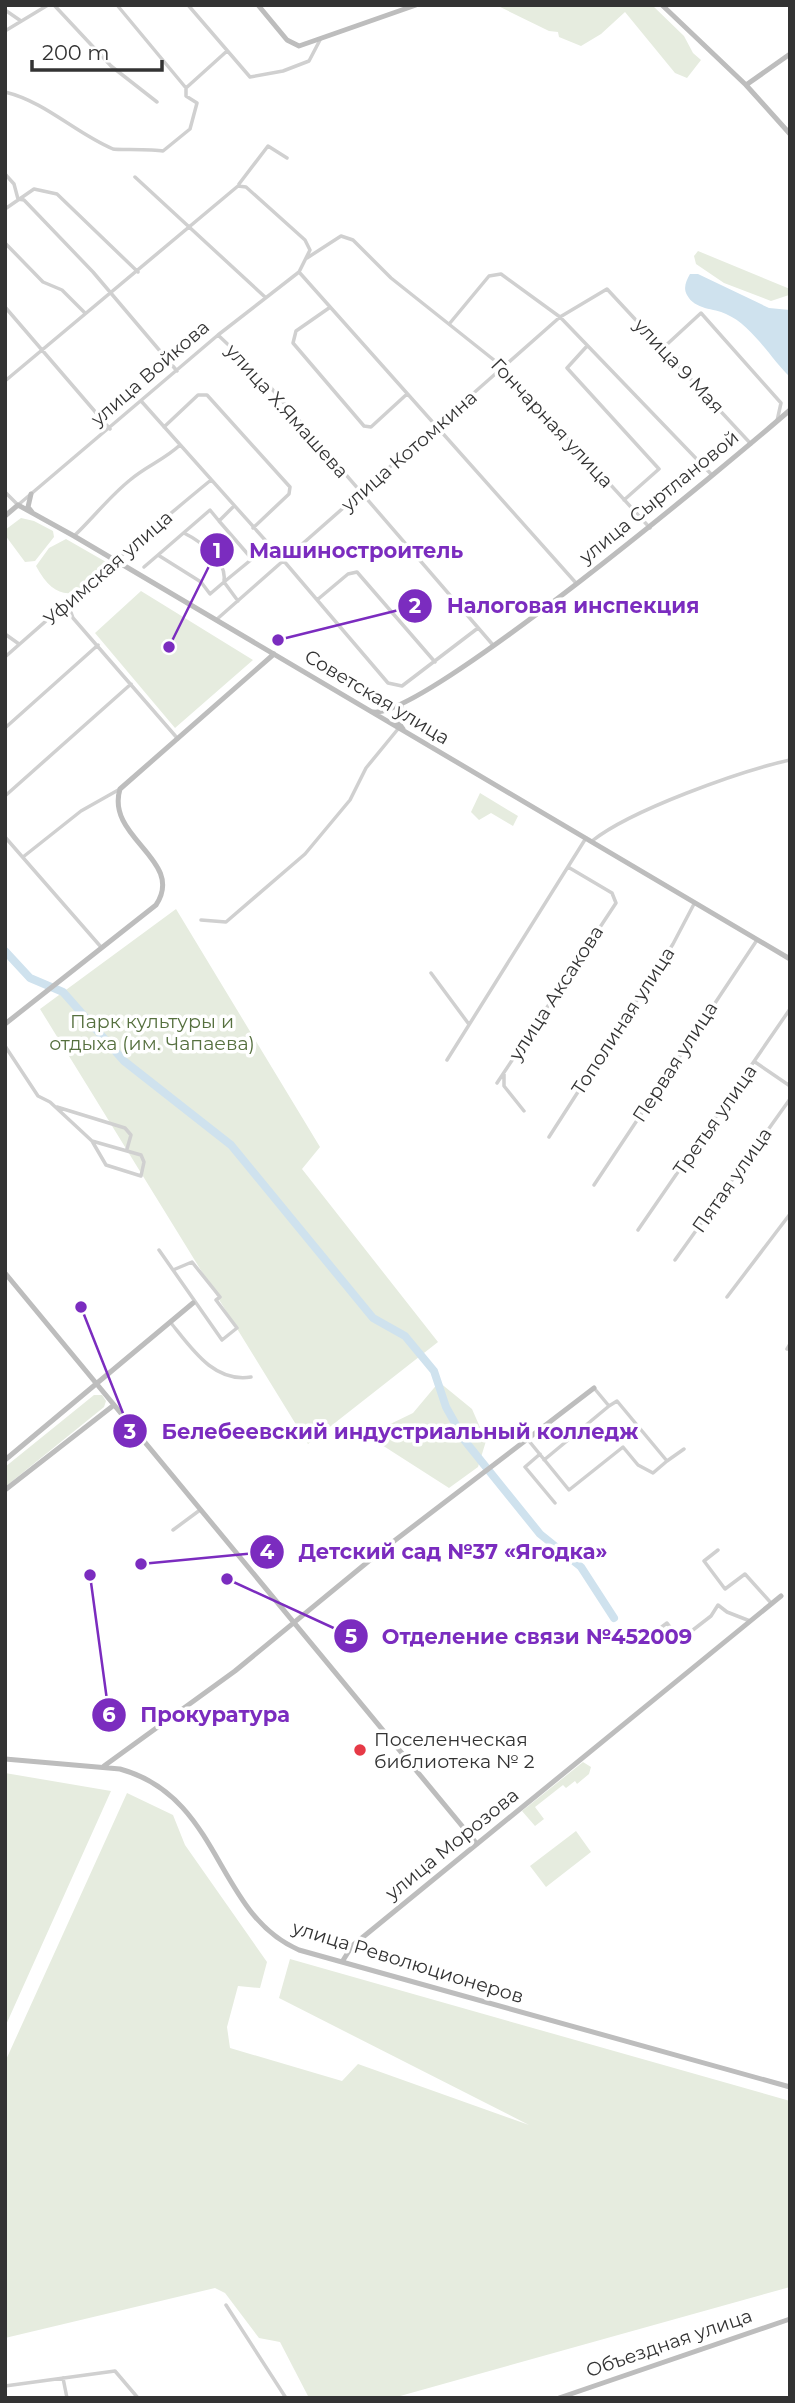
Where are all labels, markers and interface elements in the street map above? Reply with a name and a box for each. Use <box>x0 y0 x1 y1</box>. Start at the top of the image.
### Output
scale bar <box>32 28 161 72</box>
text: 200 m <box>42 40 109 65</box>
street label: улица 9 Мая <box>628 313 729 418</box>
street label: улица Войкова <box>85 315 214 431</box>
street label: улица Х.Ямашева <box>220 338 353 483</box>
street label: Гончарная улица <box>486 353 618 493</box>
street label: улица Котомкина <box>336 386 482 517</box>
street label: улица Сыртлановой <box>574 426 743 569</box>
street label: Уфимская улица <box>39 506 177 630</box>
callout: Машиностроитель <box>200 529 477 571</box>
text: 1 <box>213 538 221 563</box>
text: Машиностроитель <box>249 538 463 563</box>
callout: Налоговая инспекция <box>397 585 713 627</box>
text: 2 <box>409 593 421 618</box>
text: Налоговая инспекция <box>447 593 699 618</box>
street label: Советская улица <box>300 645 454 749</box>
street label: улица Аксакова <box>503 921 608 1066</box>
street label: Тополиная улица <box>567 943 679 1099</box>
street label: Первая улица <box>628 997 722 1127</box>
park label: Парк культуры и отдыха (им. Чапаева) <box>49 1010 255 1055</box>
street label: Третья улица <box>668 1060 762 1180</box>
street label: Пятая улица <box>687 1123 777 1237</box>
callout: Белебеевский индустриальный колледж <box>113 1410 653 1452</box>
text: 3 <box>123 1419 136 1444</box>
text: Белебеевский индустриальный колледж <box>161 1419 639 1444</box>
callout: Детский сад №37 «Ягодка» <box>249 1531 621 1573</box>
text: 4 <box>260 1539 275 1564</box>
text: Детский сад №37 «Ягодка» <box>299 1539 608 1564</box>
callout: Отделение связи №452009 <box>333 1615 706 1657</box>
text: 5 <box>345 1624 357 1649</box>
text: Отделение связи №452009 <box>382 1624 692 1649</box>
callout: Прокуратура <box>92 1694 304 1736</box>
text: 6 <box>102 1702 116 1727</box>
text: Прокуратура <box>140 1702 290 1727</box>
place label: Поселенческая библиотека № 2 <box>374 1728 535 1773</box>
marker: Поселенческая библиотека № 2 <box>352 1742 368 1758</box>
street label: улица Морозова <box>380 1783 523 1905</box>
street label: улица Революционеров <box>289 1916 526 2008</box>
street label: Объездная улица <box>583 2304 755 2382</box>

